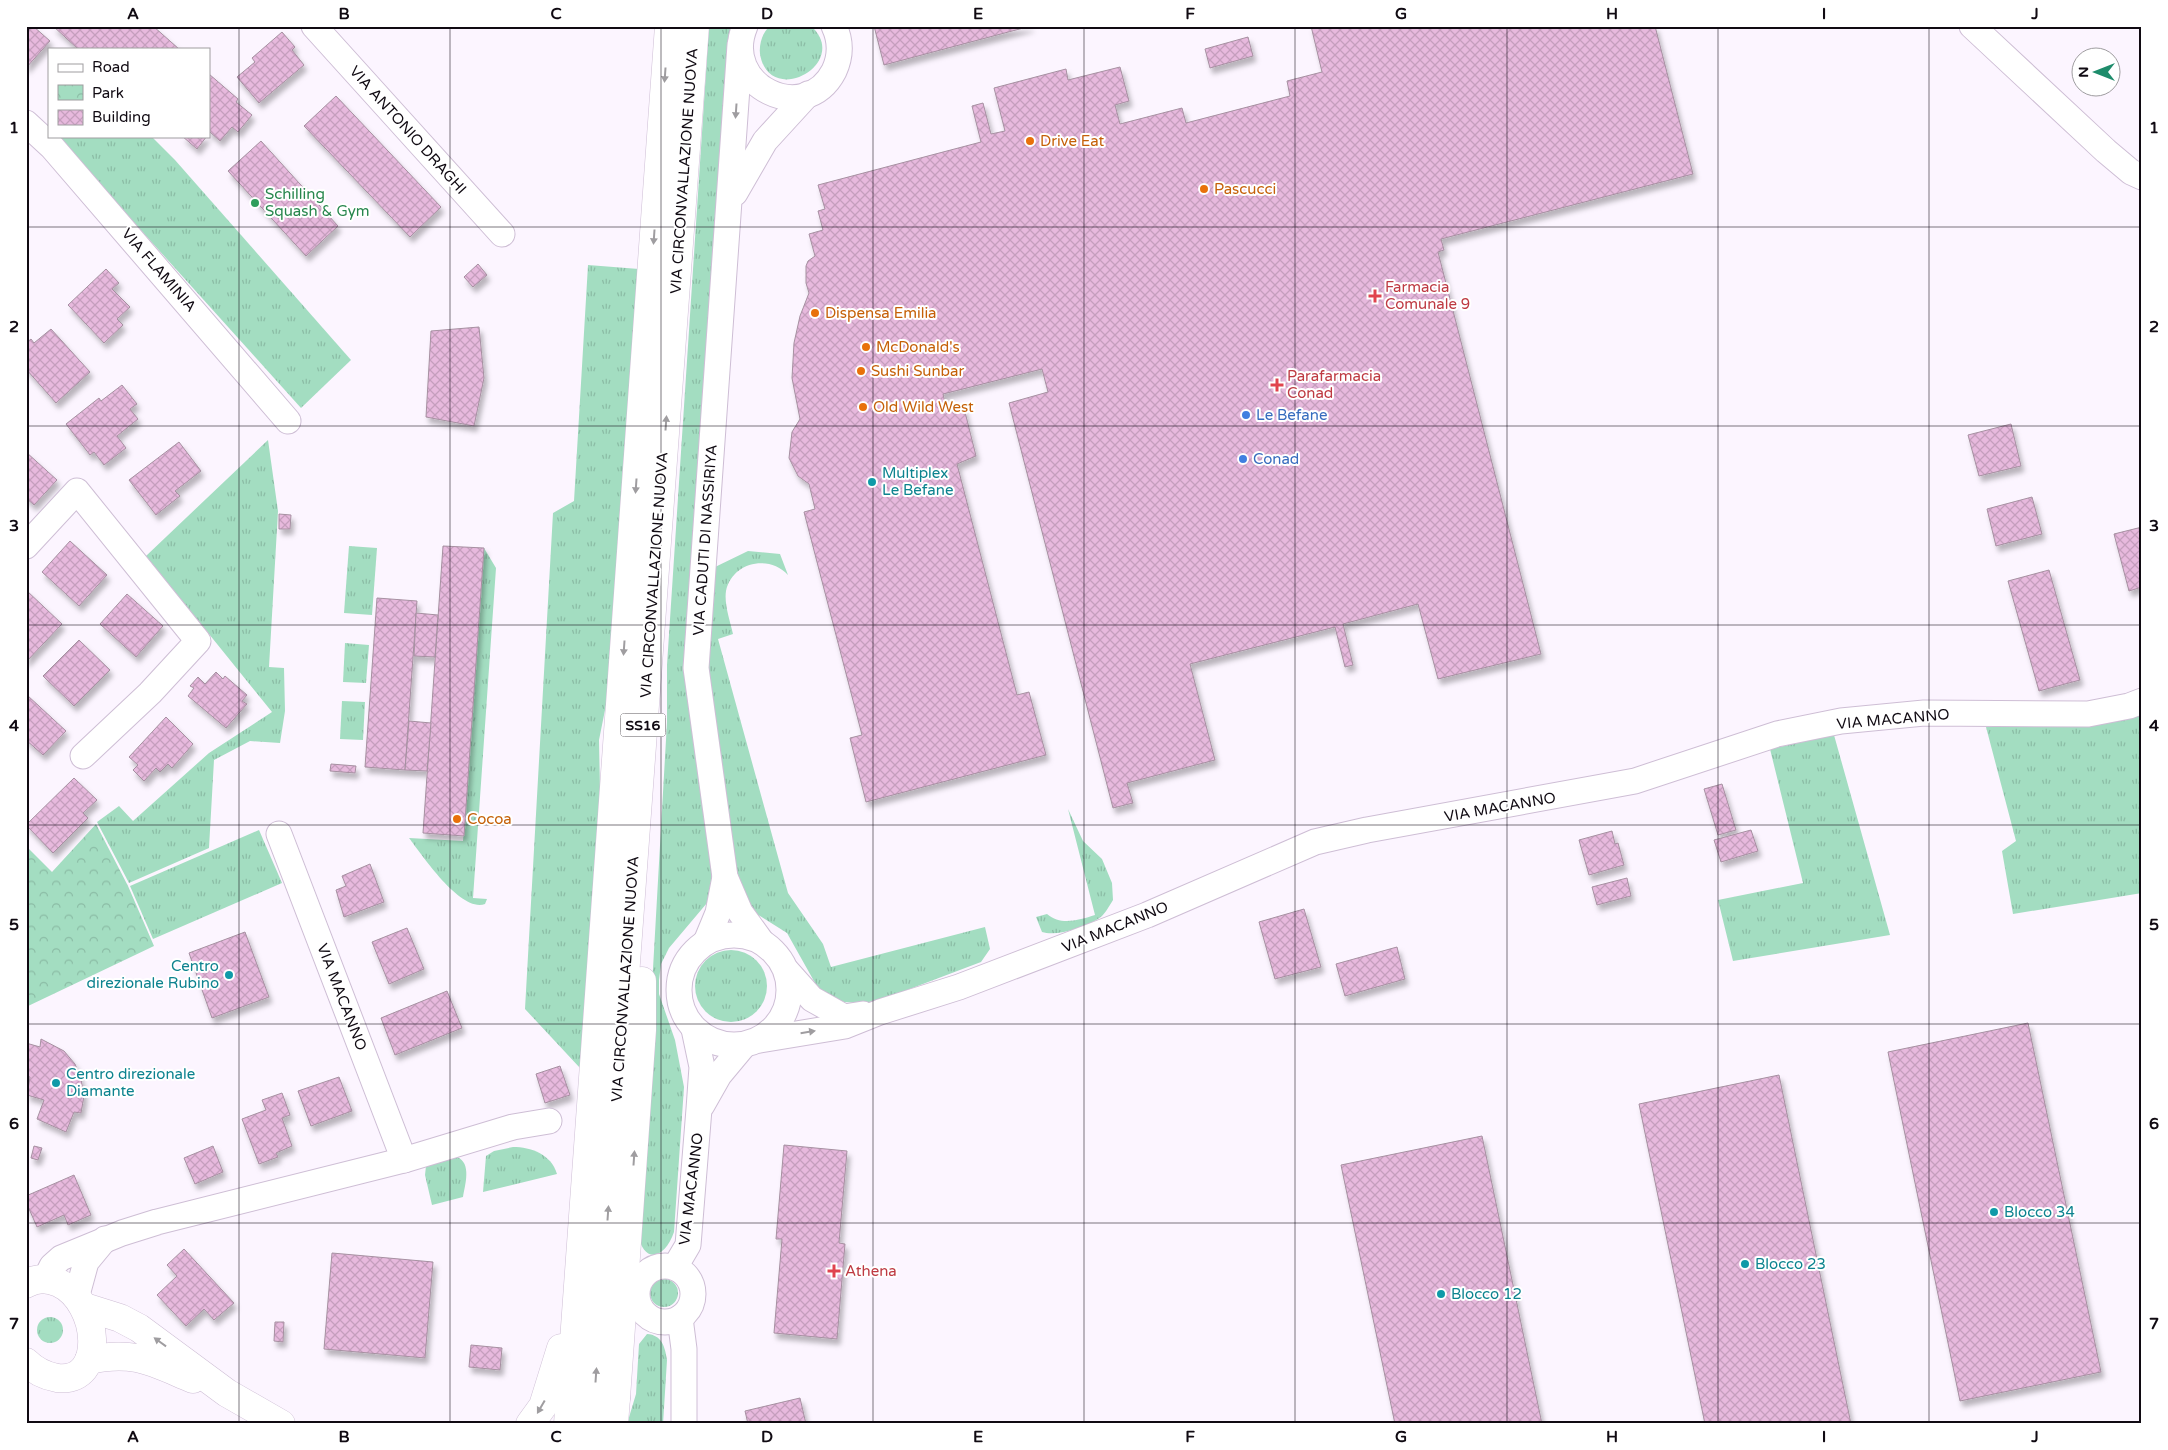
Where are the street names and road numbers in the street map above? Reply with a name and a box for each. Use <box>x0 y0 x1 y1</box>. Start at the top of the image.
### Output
street label: VIA CIRCONVALLAZIONE NUOVA <box>666 47 702 295</box>
street label: VIA ANTONIO DRAGHI <box>346 62 470 198</box>
street label: VIA FLAMINIA <box>118 225 200 315</box>
street label: VIA CADUTI DI NASSIRIYA <box>689 444 721 636</box>
street label: VIA CIRCONVALLAZIONE NUOVA <box>636 451 672 699</box>
street label: VIA MACANNO <box>1836 705 1950 733</box>
road number: SS16 <box>620 714 666 736</box>
street label: VIA MACANNO <box>1443 788 1557 826</box>
street label: VIA CIRCONVALLAZIONE NUOVA <box>607 855 643 1103</box>
street label: VIA MACANNO <box>1059 897 1171 957</box>
street label: VIA MACANNO <box>313 941 371 1053</box>
street label: VIA MACANNO <box>675 1132 707 1246</box>

